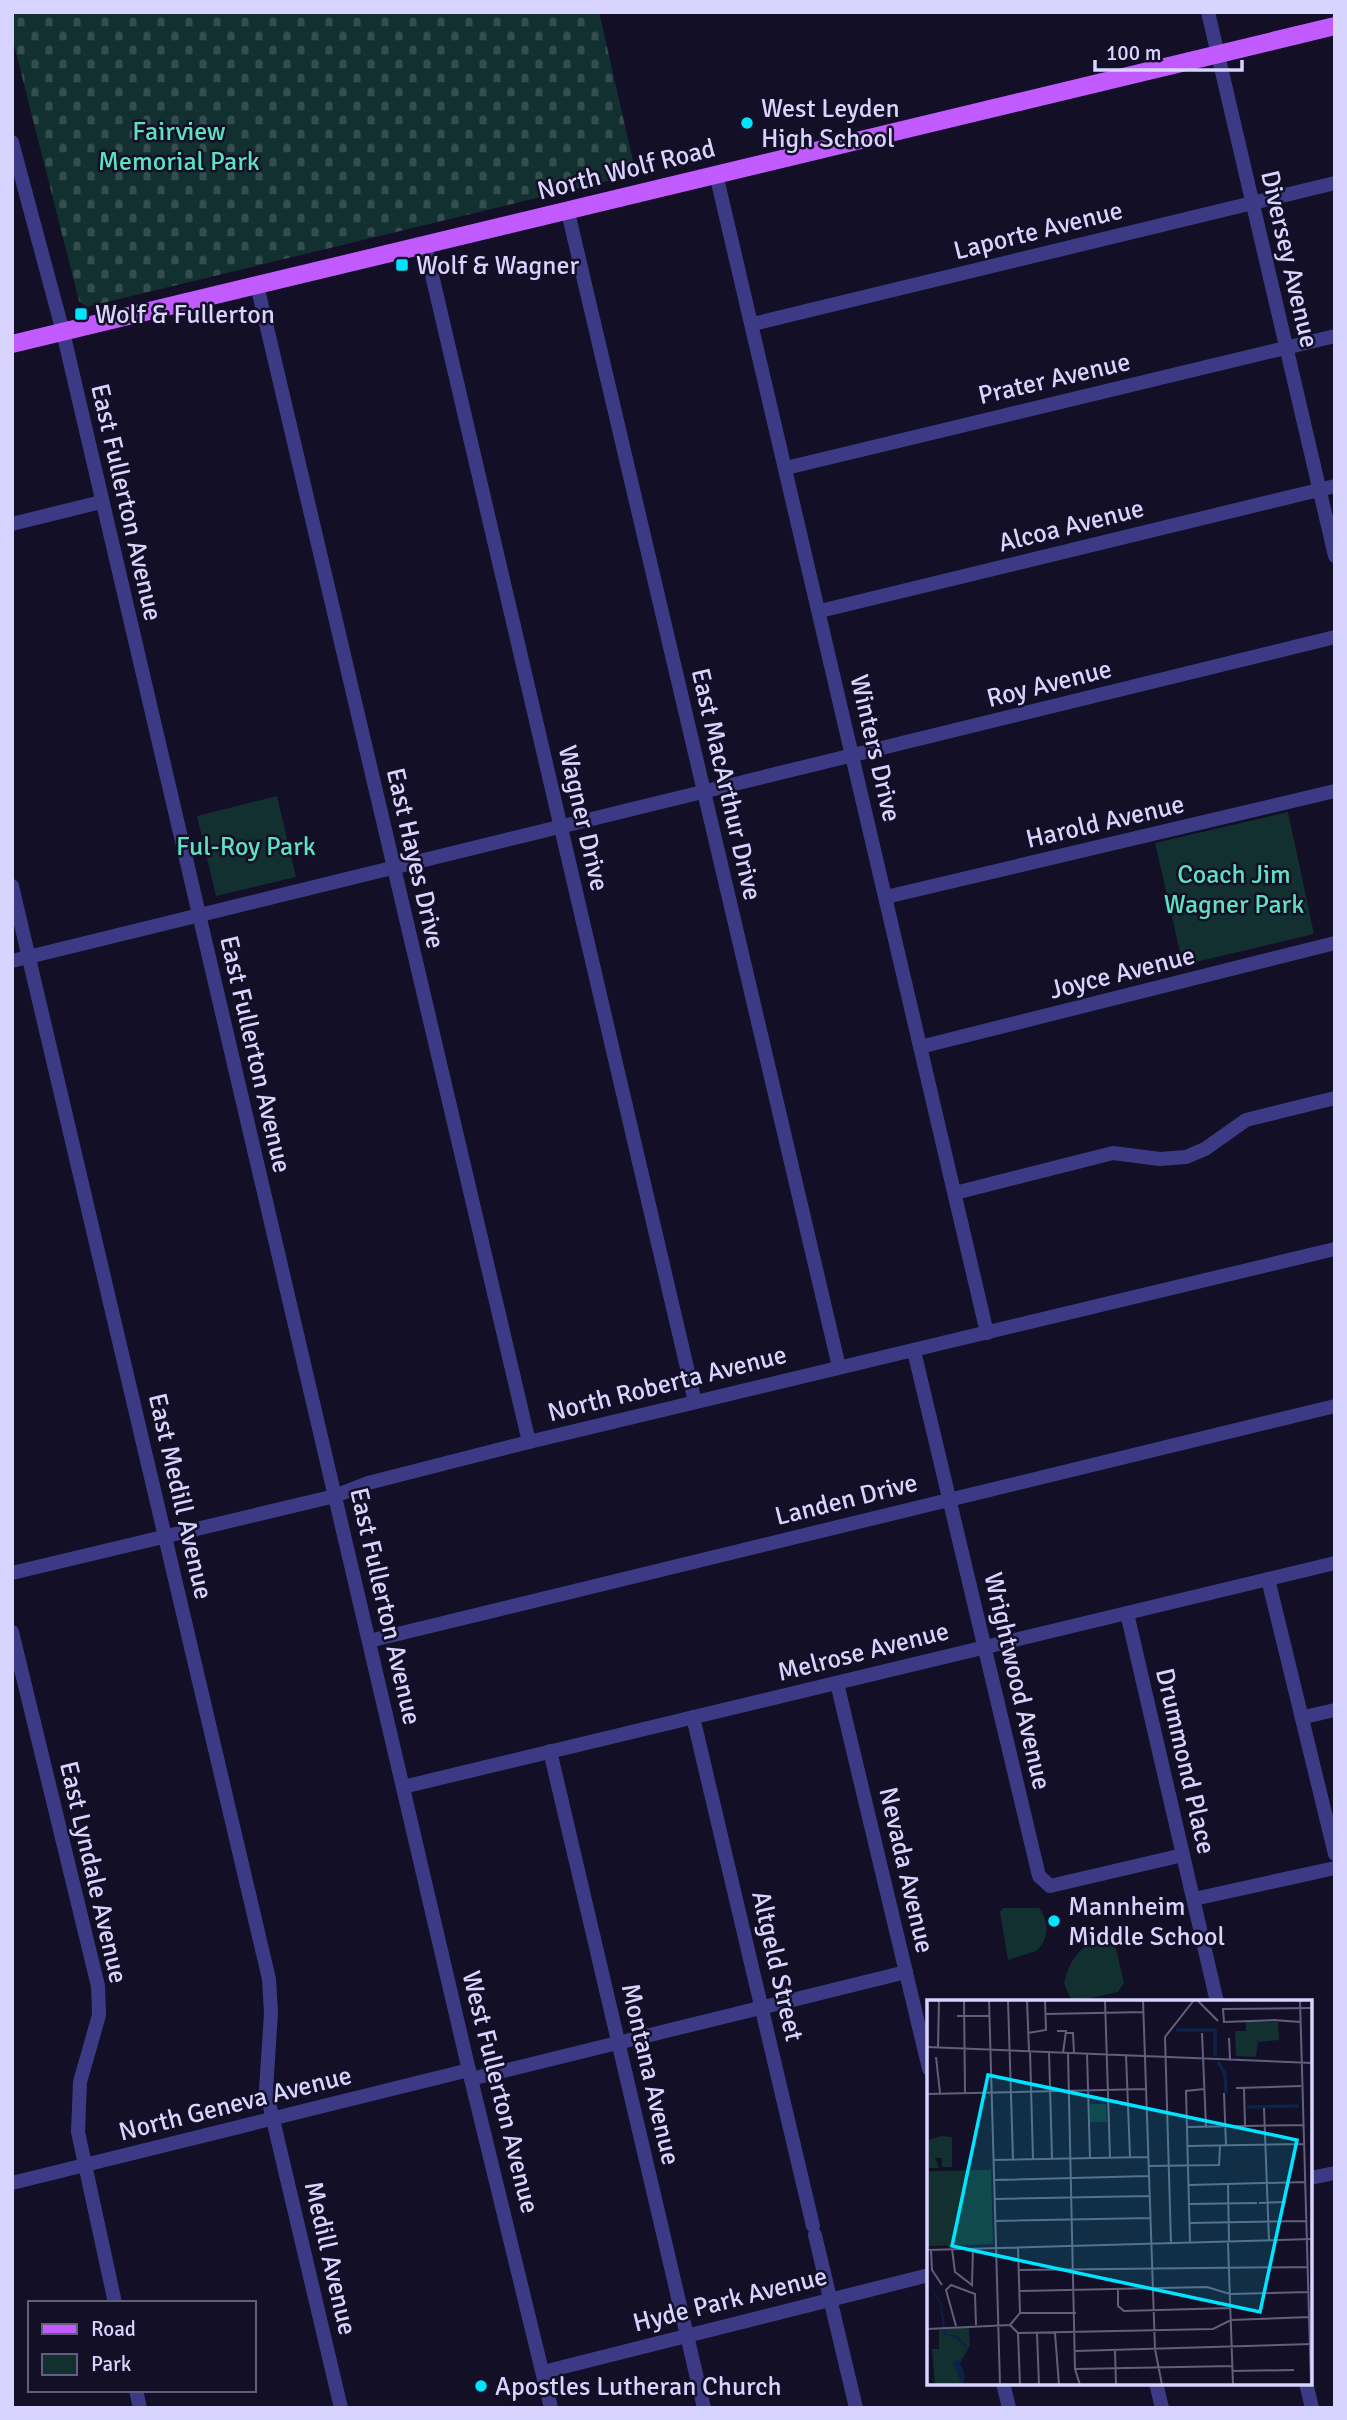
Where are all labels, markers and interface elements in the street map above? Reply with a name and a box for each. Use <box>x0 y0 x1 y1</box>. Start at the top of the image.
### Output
scale bar <box>1095 28 1242 72</box>
text: 100 m <box>1106 40 1161 66</box>
place label: West Leyden High School <box>761 93 900 155</box>
marker: West Leyden High School <box>739 115 755 131</box>
park label: Fairview Memorial Park <box>98 116 260 178</box>
street label: North Wolf Road <box>534 132 719 208</box>
street label: Diversey Avenue <box>1253 167 1325 351</box>
street label: Laporte Avenue <box>951 195 1126 267</box>
place label: Wolf & Wagner <box>416 250 580 282</box>
marker: Wolf & Wagner <box>394 257 410 273</box>
place label: Wolf & Fullerton <box>95 299 275 331</box>
marker: Wolf & Fullerton <box>73 306 89 322</box>
street label: Prater Avenue <box>975 346 1133 412</box>
street label: East Fullerton Avenue <box>83 380 169 624</box>
street label: Alcoa Avenue <box>995 492 1147 560</box>
street label: Roy Avenue <box>983 653 1115 715</box>
street label: East MacArthur Drive <box>684 665 768 903</box>
street label: Winters Drive <box>843 672 907 825</box>
street label: Wagner Drive <box>551 742 615 894</box>
street label: East Hayes Drive <box>379 765 451 952</box>
street label: Harold Avenue <box>1023 788 1188 856</box>
park label: Ful-Roy Park <box>176 831 316 863</box>
park label: Coach Jim Wagner Park <box>1164 859 1304 921</box>
street label: East Fullerton Avenue <box>212 932 298 1176</box>
street label: Joyce Avenue <box>1046 939 1198 1006</box>
street label: North Roberta Avenue <box>544 1339 790 1429</box>
street label: East Medill Avenue <box>141 1390 219 1602</box>
street label: Landen Drive <box>772 1467 921 1533</box>
street label: East Fullerton Avenue <box>342 1484 428 1728</box>
street label: Wrightwood Avenue <box>976 1569 1058 1793</box>
street label: Melrose Avenue <box>774 1615 952 1689</box>
street label: Drummond Place <box>1148 1665 1222 1857</box>
street label: East Lyndale Avenue <box>52 1758 134 1986</box>
street label: Nevada Avenue <box>871 1784 941 1956</box>
street label: Altgeld Street <box>744 1888 810 2045</box>
place label: Mannheim Middle School <box>1068 1891 1225 1953</box>
marker: Mannheim Middle School <box>1046 1913 1062 1929</box>
street label: West Fullerton Avenue <box>454 1968 546 2217</box>
street label: Montana Avenue <box>614 1980 686 2168</box>
inset map <box>927 2000 1312 2385</box>
street label: North Geneva Avenue <box>115 2060 355 2148</box>
street label: Medill Avenue <box>297 2178 363 2338</box>
street label: Hyde Park Avenue <box>630 2260 831 2340</box>
legend <box>28 2301 256 2392</box>
text: Road <box>91 2316 136 2342</box>
text: Park <box>91 2351 132 2377</box>
place label: Apostles Lutheran Church <box>495 2371 782 2403</box>
marker: Apostles Lutheran Church <box>473 2378 489 2394</box>

